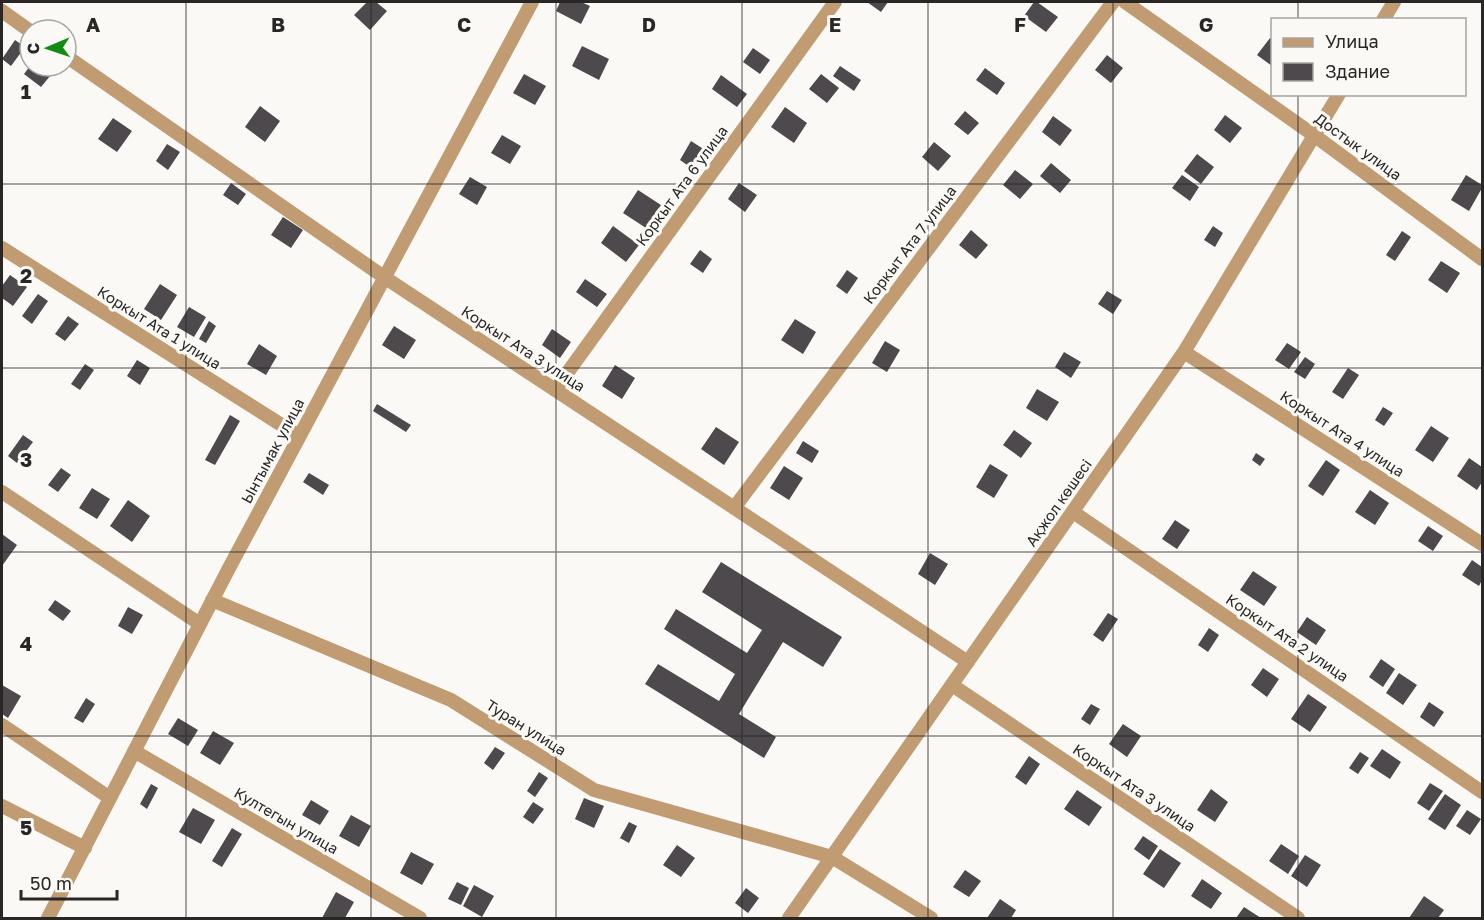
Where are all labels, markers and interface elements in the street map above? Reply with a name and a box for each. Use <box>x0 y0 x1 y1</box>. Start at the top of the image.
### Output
text: A <box>86 12 100 36</box>
text: B <box>271 12 285 36</box>
text: C <box>457 12 471 36</box>
text: D <box>642 12 656 36</box>
text: E <box>829 12 841 36</box>
text: F <box>1014 12 1026 36</box>
text: G <box>1199 12 1213 36</box>
north arrow <box>18 18 78 78</box>
legend <box>1271 18 1466 96</box>
text: Улица <box>1325 30 1379 52</box>
text: С <box>23 42 43 55</box>
text: Здание <box>1325 60 1390 82</box>
text: 1 <box>21 79 31 103</box>
street label: Достык улица <box>1312 109 1405 184</box>
street label: Коркыт Ата 6 улица <box>631 122 731 249</box>
street label: Коркыт Ата 7 улица <box>859 182 959 307</box>
text: 2 <box>20 263 32 287</box>
street label: Коркыт Ата 1 улица <box>94 282 225 373</box>
street label: Коркыт Ата 3 улица <box>458 301 589 395</box>
street label: Коркыт Ата 4 улица <box>1277 386 1408 480</box>
street label: Ынтымак улица <box>237 395 307 506</box>
text: 3 <box>20 447 32 471</box>
street label: Ақжол көшесі <box>1021 455 1095 550</box>
street label: Коркыт Ата 2 улица <box>1223 589 1352 685</box>
text: 4 <box>20 631 32 655</box>
street label: Туран улица <box>483 695 570 759</box>
street label: Коркыт Ата 3 улица <box>1070 739 1199 835</box>
street label: Култегын улица <box>231 783 342 857</box>
text: 5 <box>20 815 32 839</box>
scale bar <box>21 863 117 901</box>
text: 50 m <box>30 872 72 894</box>

